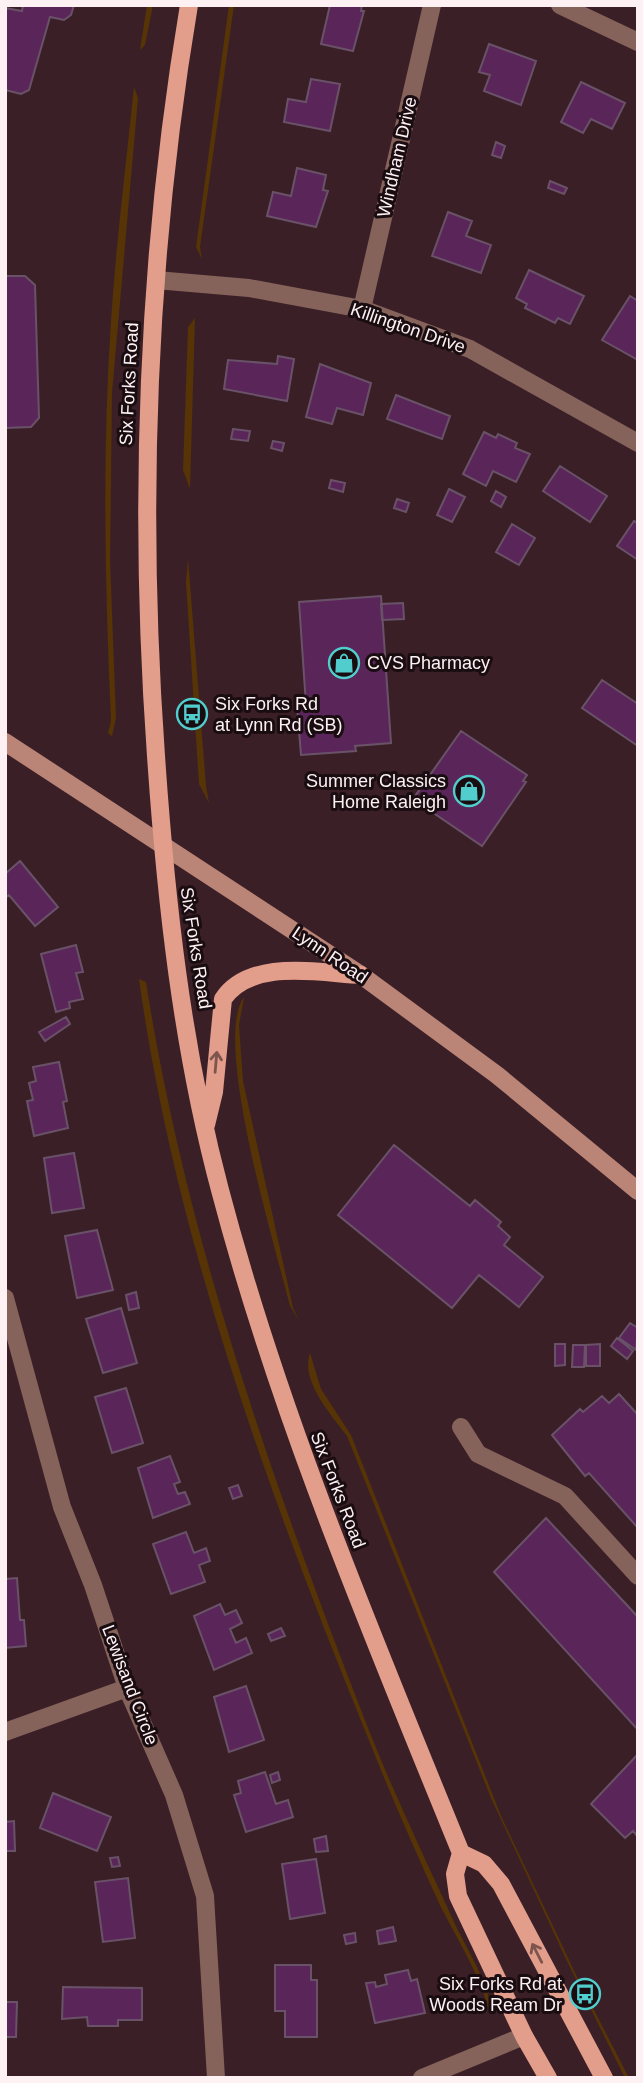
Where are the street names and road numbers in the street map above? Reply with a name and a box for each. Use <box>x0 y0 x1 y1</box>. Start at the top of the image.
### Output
street label: Windham Drive <box>373 95 421 219</box>
street label: Killington Drive <box>348 299 468 357</box>
street label: Six Forks Road <box>116 322 142 446</box>
street label: Six Forks Road <box>176 886 216 1010</box>
street label: Lynn Road <box>289 923 371 987</box>
street label: Six Forks Road <box>307 1429 369 1551</box>
street label: Lewisand Circle <box>98 1622 162 1748</box>

